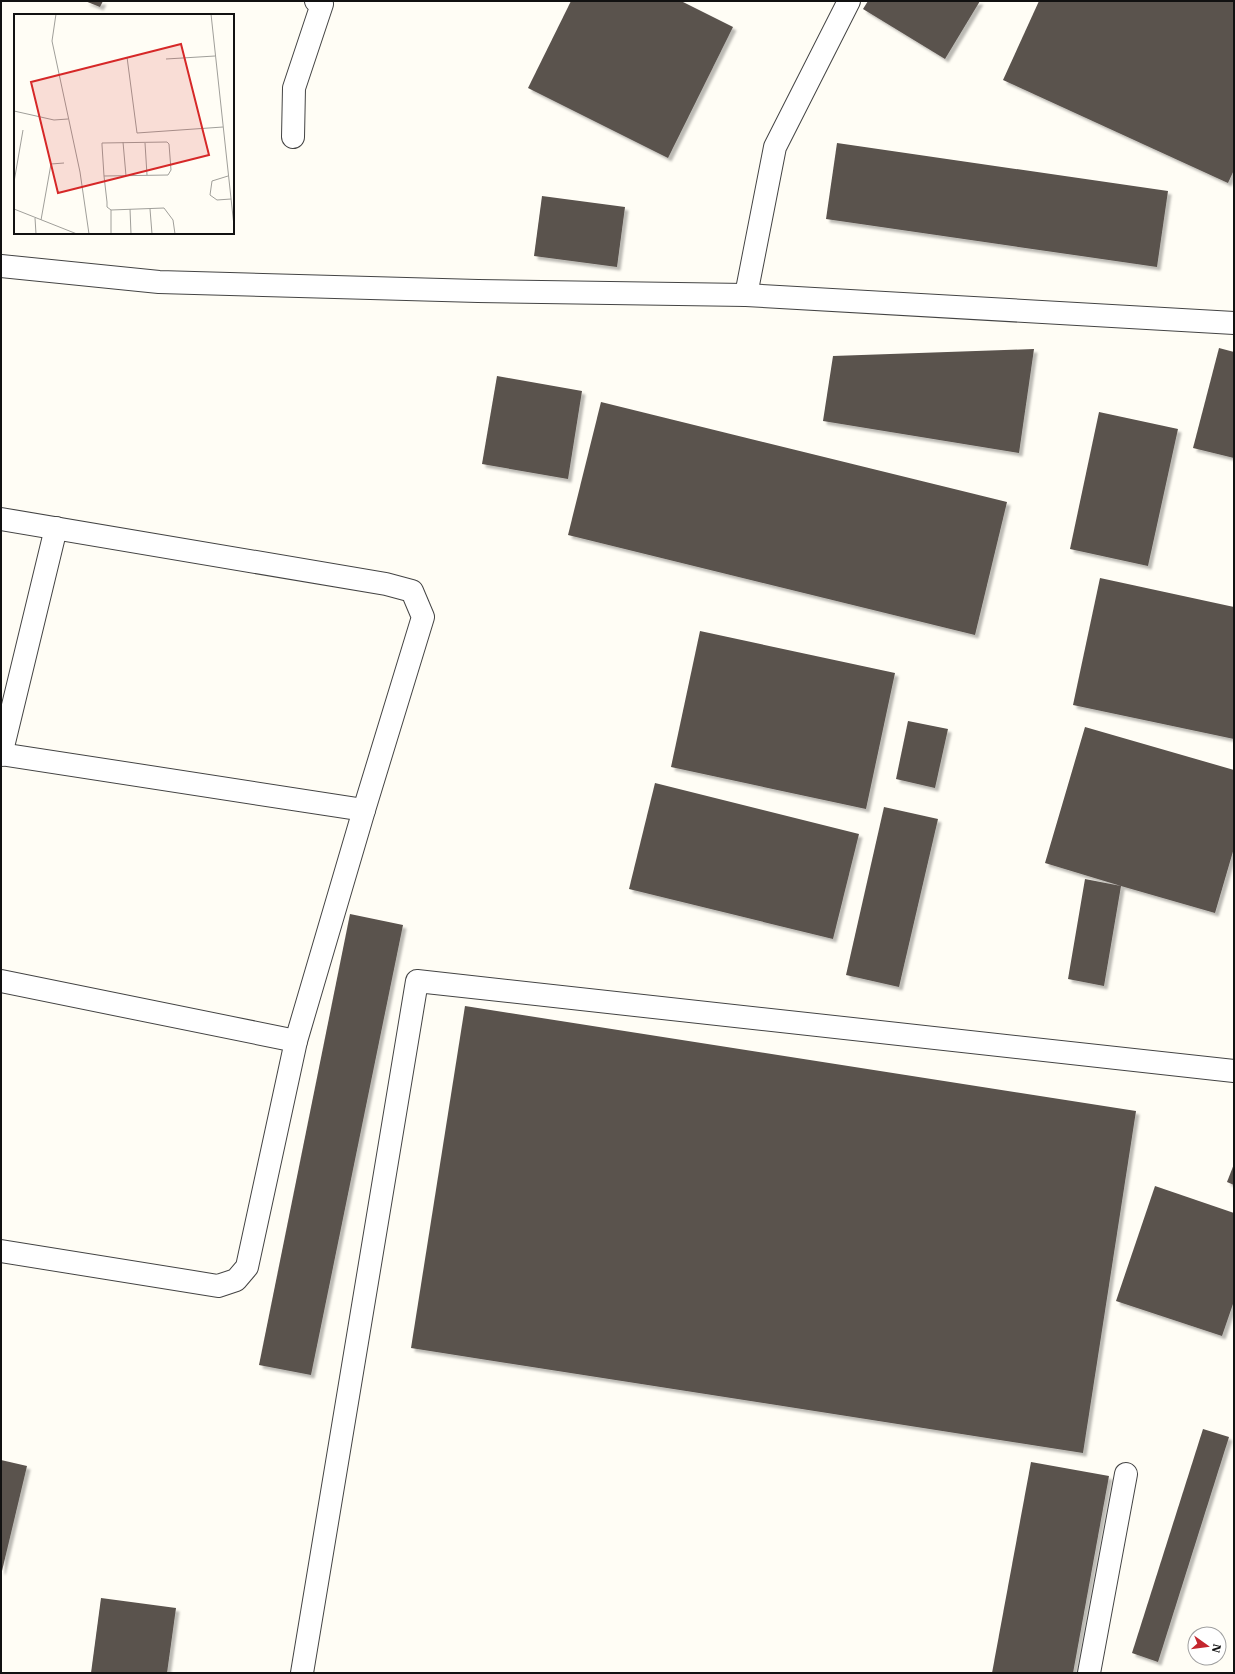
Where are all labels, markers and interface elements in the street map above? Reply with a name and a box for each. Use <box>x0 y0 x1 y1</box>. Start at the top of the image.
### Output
inset map <box>14 14 234 234</box>
north arrow <box>1187 1626 1227 1666</box>
text: N <box>1209 1643 1225 1655</box>

